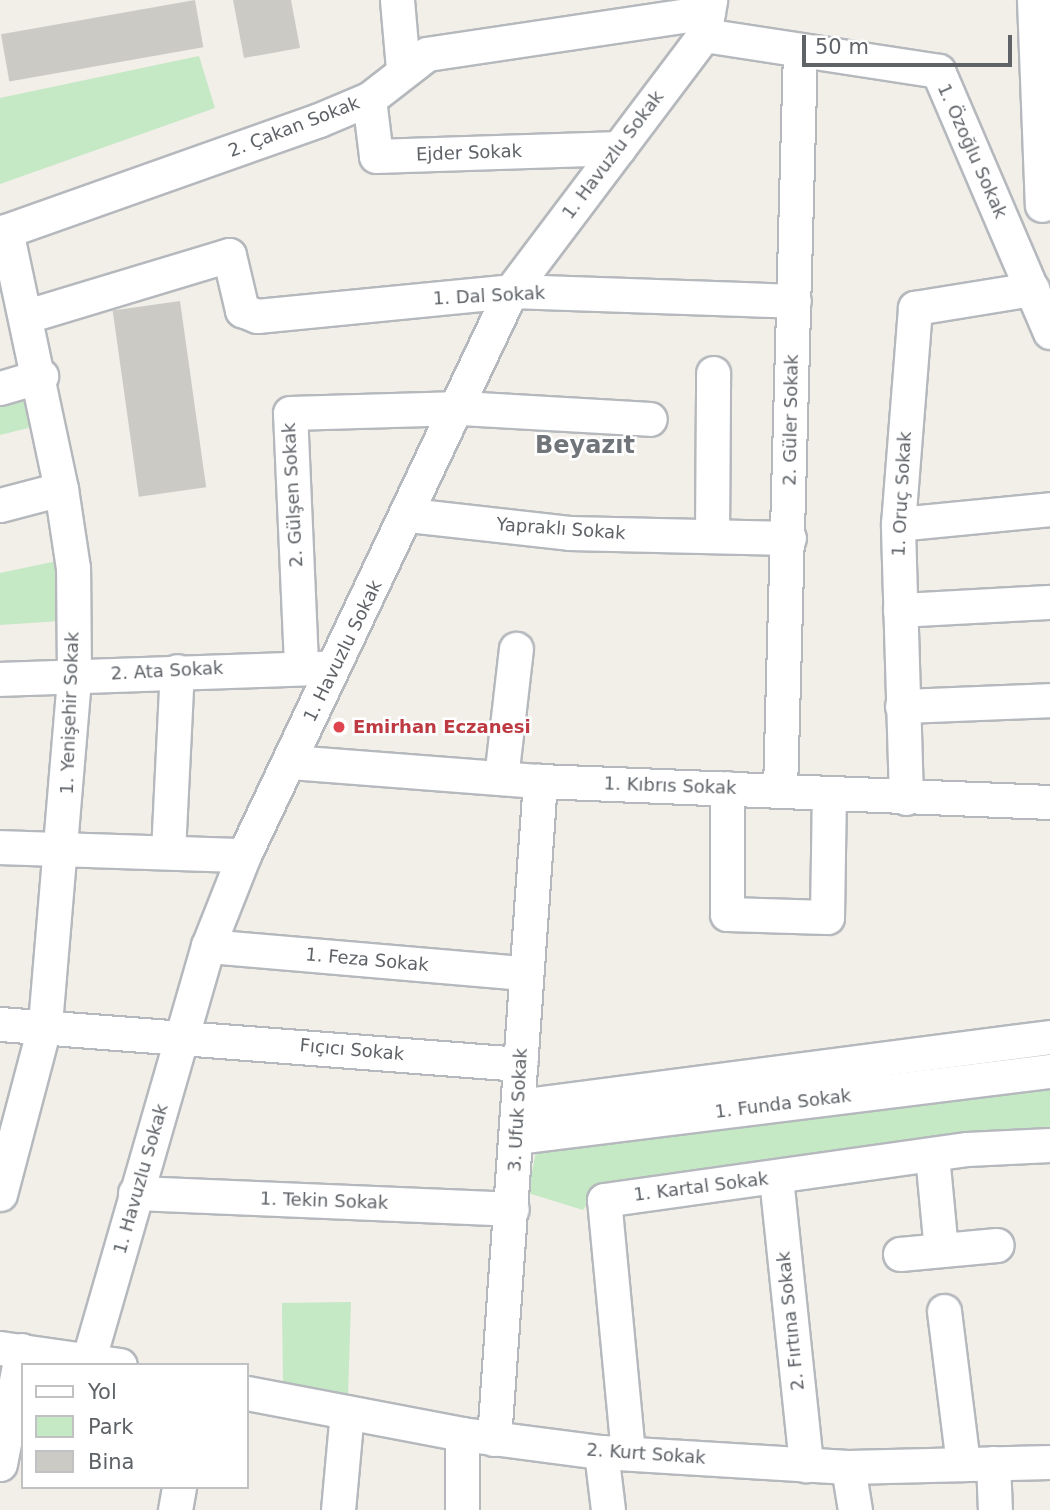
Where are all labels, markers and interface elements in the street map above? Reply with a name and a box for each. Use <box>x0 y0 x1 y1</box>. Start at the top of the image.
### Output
scale bar <box>805 21 1015 65</box>
text: 50 m <box>815 35 869 59</box>
street label: 1. Özoğlu Sokak <box>933 80 1011 222</box>
street label: 1. Havuzlu Sokak <box>558 87 668 223</box>
street label: 2. Çakan Sokak <box>225 92 363 162</box>
street label: Ejder Sokak <box>416 140 522 166</box>
street label: 1. Dal Sokak <box>432 282 546 310</box>
street label: 2. Güler Sokak <box>779 354 803 486</box>
street label: 2. Gülşen Sokak <box>278 422 308 568</box>
street label: 1. Oruç Sokak <box>888 431 916 557</box>
district label: Beyazıt <box>535 432 635 460</box>
street label: Yapraklı Sokak <box>496 514 626 544</box>
street label: 1. Havuzlu Sokak <box>299 577 387 725</box>
street label: 1. Yenişehir Sokak <box>56 631 84 795</box>
street label: 2. Ata Sokak <box>110 657 224 685</box>
place label: Emirhan Eczanesi <box>353 716 531 738</box>
marker: Emirhan Eczanesi <box>331 719 347 735</box>
street label: 1. Kıbrıs Sokak <box>603 773 737 799</box>
street label: 1. Feza Sokak <box>305 944 429 976</box>
street label: Fıçıcı Sokak <box>299 1035 405 1065</box>
street label: 3. Ufuk Sokak <box>504 1048 532 1172</box>
street label: 1. Funda Sokak <box>714 1085 852 1123</box>
street label: 1. Havuzlu Sokak <box>109 1101 173 1257</box>
street label: 1. Kartal Sokak <box>632 1168 770 1206</box>
street label: 1. Tekin Sokak <box>259 1188 389 1214</box>
street label: 2. Fırtına Sokak <box>773 1250 809 1392</box>
legend <box>21 1363 248 1489</box>
text: Yol <box>88 1380 117 1404</box>
text: Park <box>88 1415 133 1439</box>
street label: 2. Kurt Sokak <box>586 1439 706 1469</box>
text: Bina <box>88 1450 134 1474</box>

